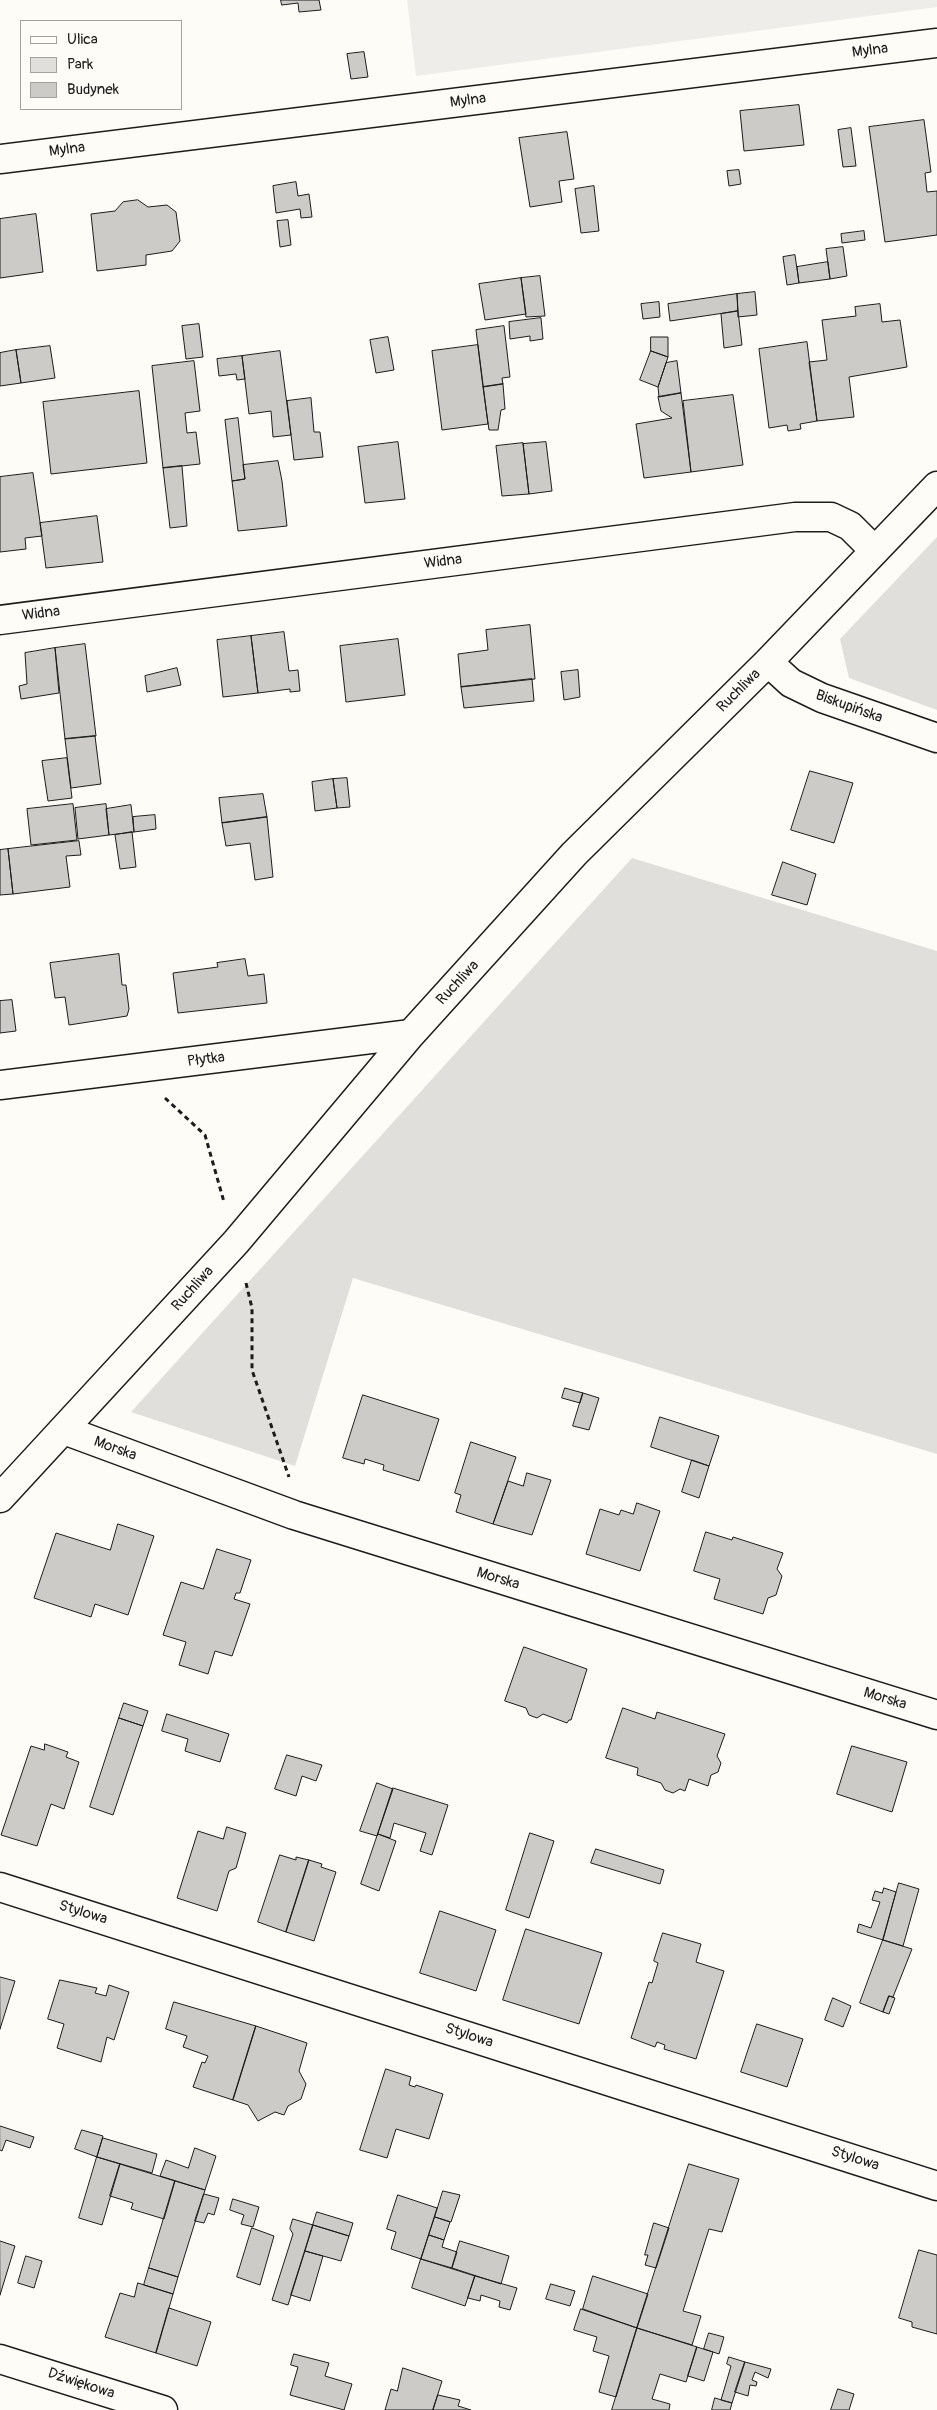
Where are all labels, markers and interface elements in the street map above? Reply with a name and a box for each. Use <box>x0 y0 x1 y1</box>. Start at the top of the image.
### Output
legend <box>20 20 182 110</box>
text: Ulica <box>67 30 98 49</box>
street label: Mylna <box>851 40 889 62</box>
text: Park <box>67 55 93 74</box>
text: Budynek <box>67 80 119 99</box>
street label: Mylna <box>449 90 487 112</box>
street label: Mylna <box>48 139 86 161</box>
street label: Widna <box>423 551 463 573</box>
street label: Widna <box>21 603 61 625</box>
street label: Ruchliwa <box>713 665 765 717</box>
street label: Biskupińska <box>813 687 885 727</box>
street label: Ruchliwa <box>433 957 483 1009</box>
street label: Płytka <box>186 1049 226 1071</box>
street label: Ruchliwa <box>168 1263 218 1315</box>
street label: Morska <box>91 1433 139 1465</box>
street label: Morska <box>474 1564 522 1594</box>
street label: Morska <box>861 1684 909 1714</box>
street label: Stylowa <box>57 1897 109 1929</box>
street label: Stylowa <box>443 2020 495 2052</box>
street label: Stylowa <box>829 2143 881 2175</box>
street label: Dźwiękowa <box>45 2365 117 2403</box>

